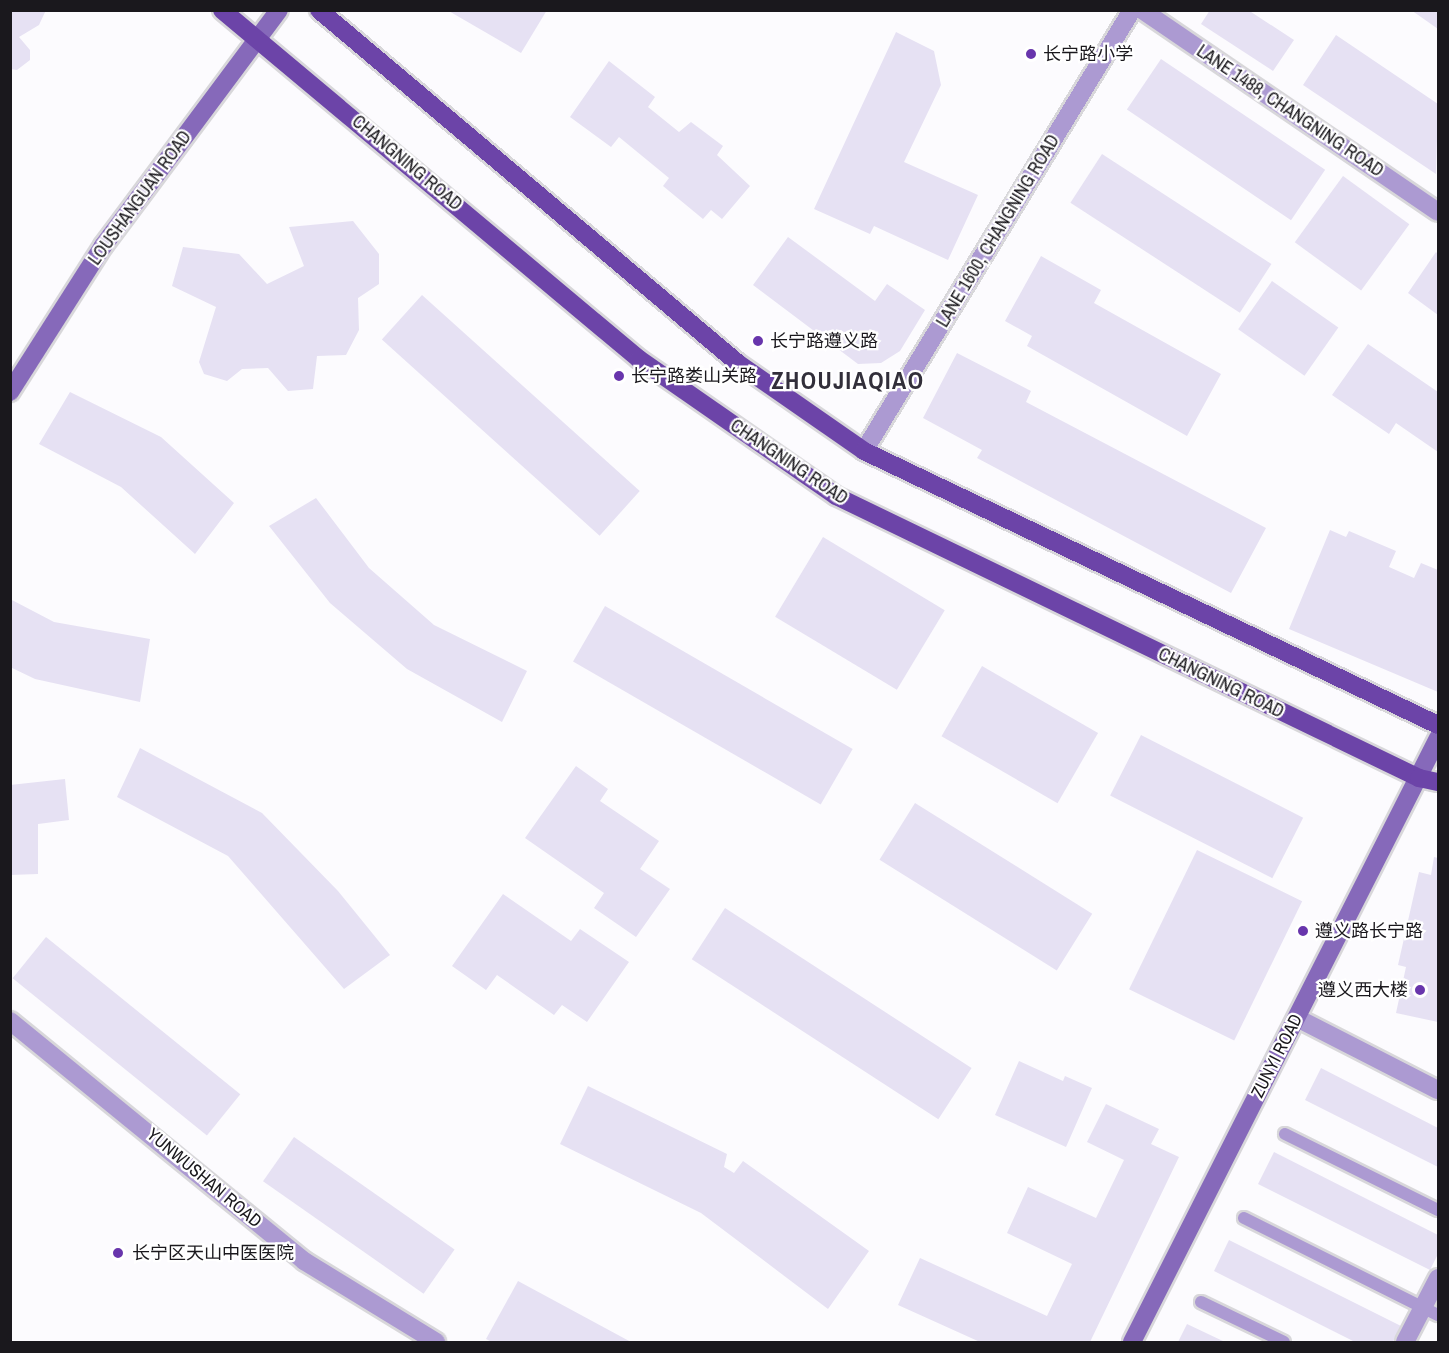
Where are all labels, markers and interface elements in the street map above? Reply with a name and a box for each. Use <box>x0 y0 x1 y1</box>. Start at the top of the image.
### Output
street label: LANE 1488, CHANGNING ROAD <box>1192 40 1388 182</box>
place label: 长宁路小学 <box>1043 43 1133 65</box>
marker: 长宁路小学 <box>1024 47 1038 61</box>
street label: CHANGNING ROAD <box>348 111 466 215</box>
street label: LOUSHANGUAN ROAD <box>84 127 196 269</box>
street label: LANE 1600, CHANGNING ROAD <box>932 131 1064 331</box>
place label: 长宁路遵义路 <box>770 330 878 352</box>
marker: 长宁路遵义路 <box>751 334 765 348</box>
place label: 长宁路娄山关路 <box>631 365 757 387</box>
district label: ZHOUJIAQIAO <box>771 367 925 395</box>
marker: 长宁路娄山关路 <box>612 369 626 383</box>
street label: CHANGNING ROAD <box>726 415 852 509</box>
street label: CHANGNING ROAD <box>1155 643 1287 723</box>
place label: 遵义路长宁路 <box>1315 920 1423 942</box>
marker: 遵义路长宁路 <box>1296 924 1310 938</box>
place label: 遵义西大楼 <box>1318 979 1408 1001</box>
marker: 遵义西大楼 <box>1413 983 1427 997</box>
street label: ZUNYI ROAD <box>1247 1011 1307 1101</box>
street label: YUNWUSHAN ROAD <box>142 1124 266 1232</box>
place label: 长宁区天山中医医院 <box>132 1242 294 1264</box>
marker: 长宁区天山中医医院 <box>109 1244 127 1262</box>

